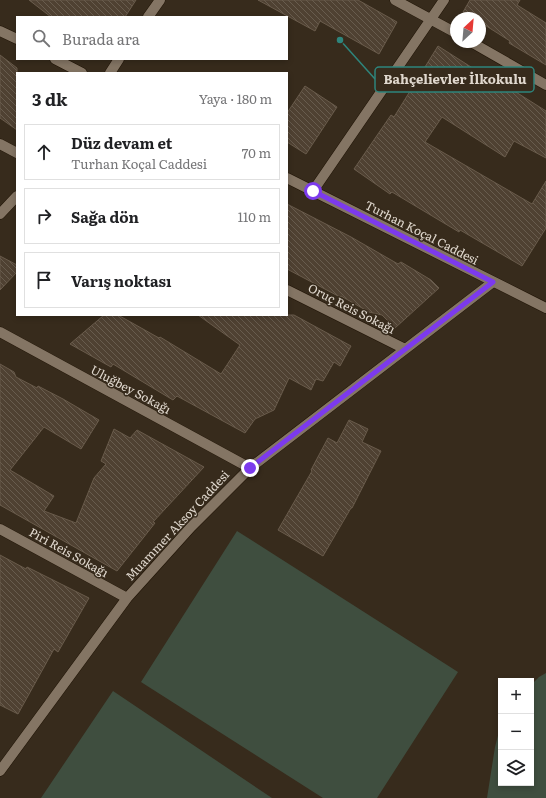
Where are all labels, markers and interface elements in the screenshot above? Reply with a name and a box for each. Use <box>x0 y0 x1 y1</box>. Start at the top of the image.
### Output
north arrow <box>450 12 486 48</box>
search box <box>16 16 288 60</box>
icon: search <box>30 27 52 49</box>
text: Burada ara <box>62 27 140 50</box>
callout: Bahçelievler İlkokulu <box>375 67 534 92</box>
text: Bahçelievler İlkokulu <box>383 69 527 88</box>
text: 3 dk <box>32 86 68 111</box>
text: Yaya · 180 m <box>199 89 272 108</box>
text: Düz devam et <box>71 131 172 154</box>
icon: ahead <box>33 141 55 163</box>
text: 70 m <box>242 143 271 162</box>
text: Turhan Koçal Caddesi <box>71 154 207 173</box>
route start <box>304 182 322 200</box>
street label: Turhan Koçal Caddesi <box>362 195 482 269</box>
icon: right <box>33 205 55 227</box>
text: Sağa dön <box>71 205 139 228</box>
text: 110 m <box>238 207 271 226</box>
icon: arrive <box>33 269 55 291</box>
text: Varış noktası <box>71 269 171 292</box>
street label: Oruç Reis Sokağı <box>305 278 399 338</box>
street label: Uluğbey Sokağı <box>88 360 174 418</box>
route end <box>241 459 259 477</box>
street label: Muammer Aksoy Caddesi <box>121 466 233 584</box>
street label: Piri Reis Sokağı <box>26 523 112 581</box>
map controls <box>498 678 534 786</box>
button: + <box>498 678 534 714</box>
button: − <box>498 714 534 750</box>
button: layers <box>498 750 534 786</box>

